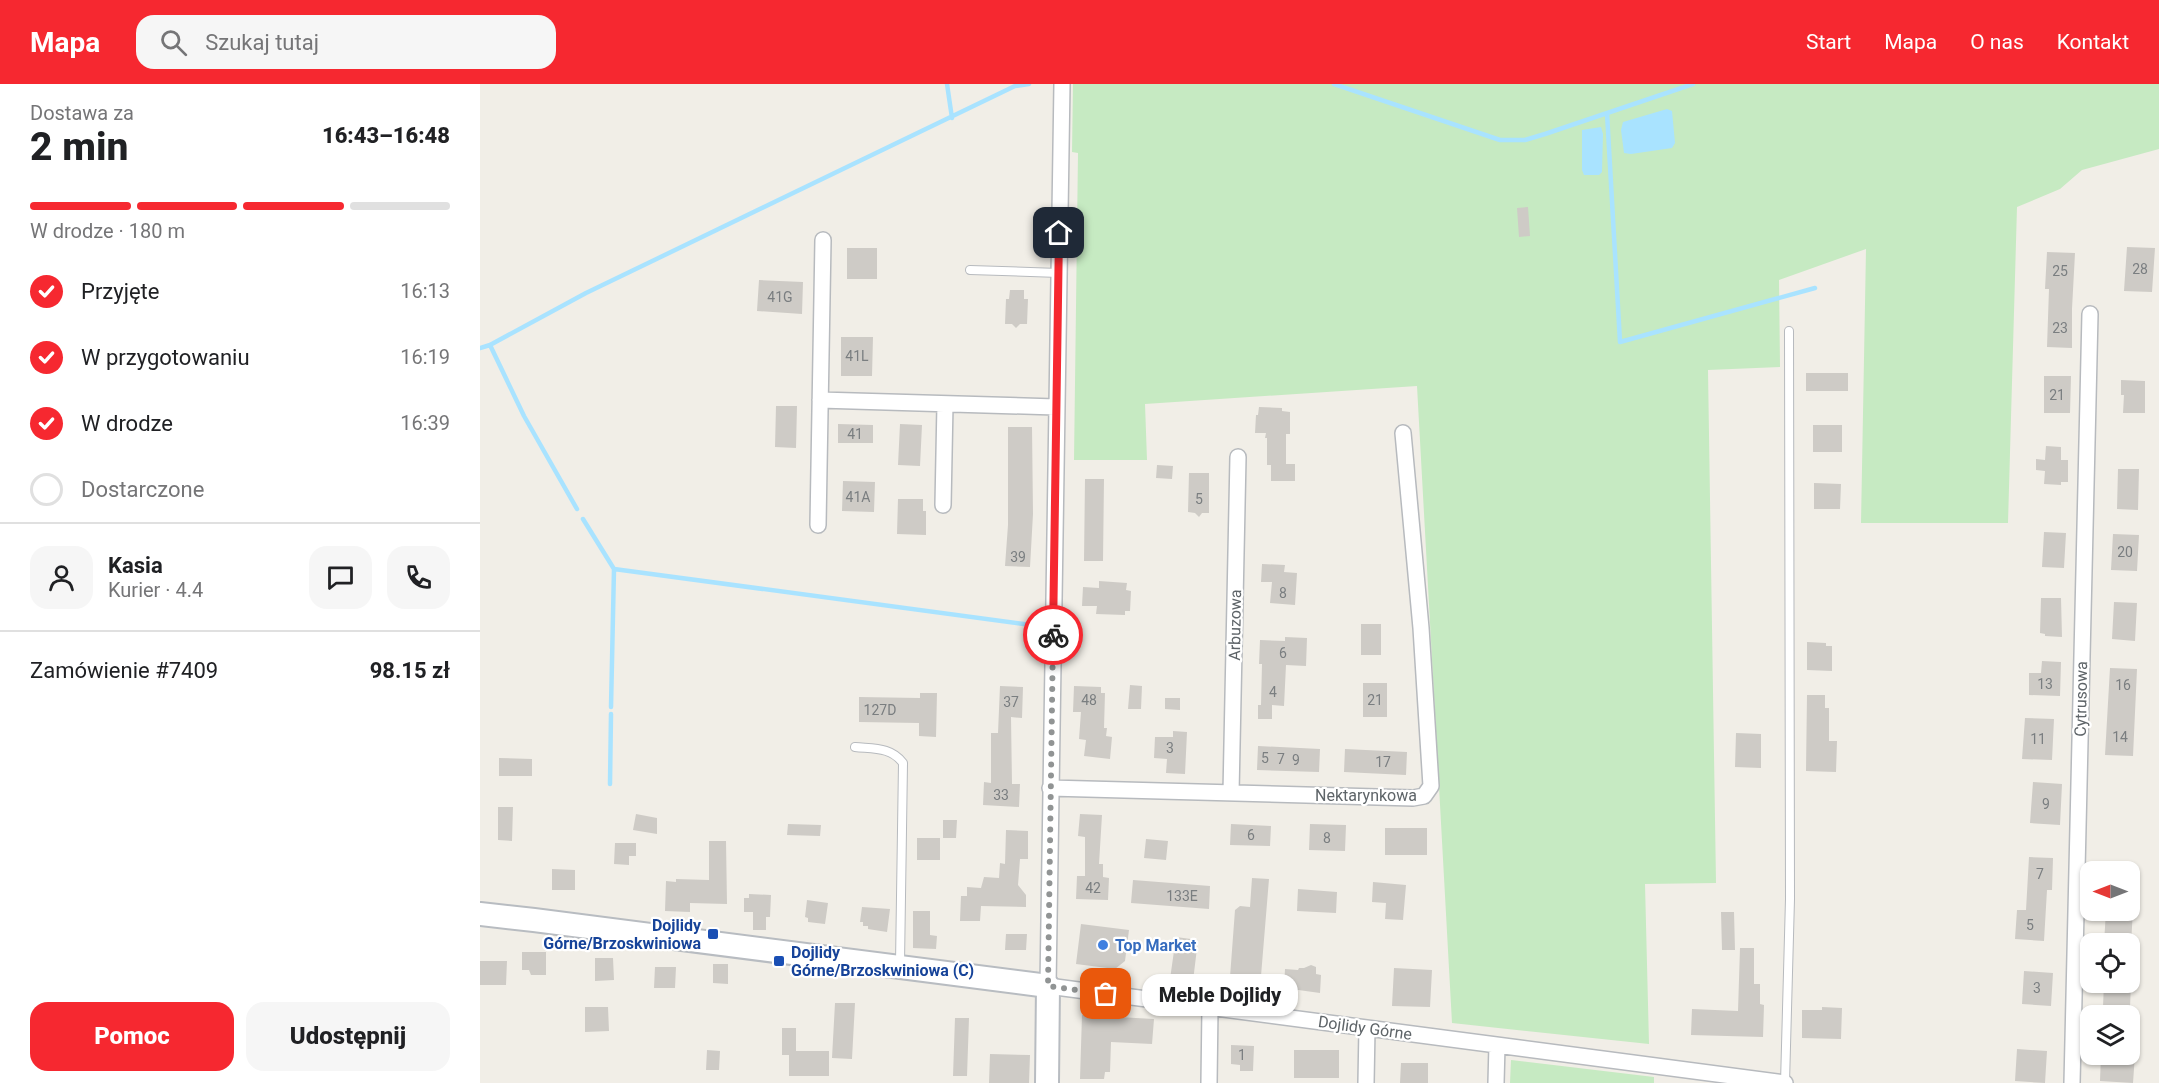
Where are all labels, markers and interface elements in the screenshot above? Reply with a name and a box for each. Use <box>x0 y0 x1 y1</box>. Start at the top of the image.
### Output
search box <box>136 15 556 69</box>
text: Mapa <box>30 26 100 59</box>
icon: search <box>157 26 190 59</box>
text: Szukaj tutaj <box>205 30 319 55</box>
text: Start <box>1806 30 1851 54</box>
text: Mapa <box>1884 30 1937 54</box>
text: O nas <box>1970 30 2024 54</box>
text: Kontakt <box>2057 30 2129 54</box>
text: Dostawa za <box>30 101 134 125</box>
text: 16:43–16:48 <box>322 123 450 148</box>
text: 2 min <box>30 124 128 170</box>
pin <box>1033 207 1084 258</box>
icon: home <box>1042 216 1075 249</box>
text: W drodze · 180 m <box>30 219 185 243</box>
house number: 28 <box>2132 261 2148 277</box>
house number: 25 <box>2052 263 2068 279</box>
icon: check <box>30 275 63 308</box>
text: Przyjęte <box>81 279 159 304</box>
text: 16:13 <box>400 279 450 303</box>
house number: 41G <box>767 289 793 305</box>
house number: 23 <box>2052 320 2068 336</box>
icon: check <box>30 341 63 374</box>
text: W przygotowaniu <box>81 345 250 370</box>
text: 16:19 <box>400 345 450 369</box>
house number: 41L <box>845 348 869 364</box>
house number: 21 <box>2049 387 2065 403</box>
icon: check <box>30 407 63 440</box>
text: W drodze <box>81 411 173 436</box>
text: 16:39 <box>400 411 450 435</box>
house number: 41 <box>847 426 863 442</box>
text: Dostarczone <box>81 477 204 502</box>
house number: 41A <box>846 489 870 505</box>
house number: 5 <box>1195 491 1203 507</box>
house number: 20 <box>2117 544 2133 560</box>
button: person <box>30 546 93 609</box>
button: chat <box>309 546 372 609</box>
button: phone <box>387 546 450 609</box>
house number: 39 <box>1010 549 1026 565</box>
text: Kasia <box>108 553 163 578</box>
text: Kurier · 4.4 <box>108 578 203 602</box>
house number: 8 <box>1279 585 1287 601</box>
street label: Arbuzowa <box>1225 589 1245 661</box>
courier <box>1023 605 1083 665</box>
icon: bike <box>1037 619 1070 652</box>
house number: 6 <box>1279 645 1287 661</box>
text: Zamówienie #7409 <box>30 658 218 683</box>
text: 98.15 zł <box>370 658 450 683</box>
street label: Cytrusowa <box>2071 661 2091 737</box>
house number: 13 <box>2037 676 2053 692</box>
house number: 16 <box>2115 677 2131 693</box>
house number: 4 <box>1269 684 1277 700</box>
house number: 48 <box>1081 692 1097 708</box>
house number: 21 <box>1367 692 1383 708</box>
house number: 37 <box>1003 694 1019 710</box>
house number: 127D <box>864 702 896 718</box>
house number: 14 <box>2112 729 2128 745</box>
house number: 11 <box>2030 731 2046 747</box>
house number: 3 <box>1166 740 1174 756</box>
house number: 5 <box>1261 750 1269 766</box>
house number: 7 <box>1277 751 1285 767</box>
house number: 9 <box>1292 752 1300 768</box>
house number: 17 <box>1375 754 1391 770</box>
street label: Nektarynkowa <box>1315 786 1417 805</box>
house number: 33 <box>993 787 1009 803</box>
house number: 9 <box>2042 796 2050 812</box>
house number: 6 <box>1247 827 1255 843</box>
house number: 8 <box>1323 830 1331 846</box>
north arrow <box>2080 861 2140 921</box>
map controls <box>2080 861 2140 1065</box>
house number: 7 <box>2036 866 2044 882</box>
house number: 42 <box>1085 880 1101 896</box>
house number: 133E <box>1166 888 1198 904</box>
place label: Dojlidy Górne/Brzoskwiniowa <box>543 916 702 953</box>
house number: 5 <box>2026 917 2034 933</box>
marker: Dojlidy Górne/Brzoskwiniowa <box>706 927 720 941</box>
button: locate <box>2080 933 2140 993</box>
place label: Top Market <box>1115 936 1197 955</box>
marker: Top Market <box>1096 938 1110 952</box>
place label: Dojlidy Górne/Brzoskwiniowa (C) <box>791 943 974 980</box>
marker: Dojlidy Górne/Brzoskwiniowa (C) <box>772 954 786 968</box>
pin <box>1080 968 1131 1019</box>
callout: Meble Dojlidy <box>1142 973 1298 1015</box>
icon: bag <box>1089 977 1122 1010</box>
house number: 3 <box>2033 980 2041 996</box>
text: Meble Dojlidy <box>1159 983 1281 1007</box>
button: Pomoc <box>30 1002 234 1071</box>
button: Udostępnij <box>246 1002 450 1071</box>
button: layers <box>2080 1005 2140 1065</box>
street label: Dojlidy Górne <box>1317 1012 1413 1044</box>
house number: 1 <box>1238 1047 1246 1063</box>

